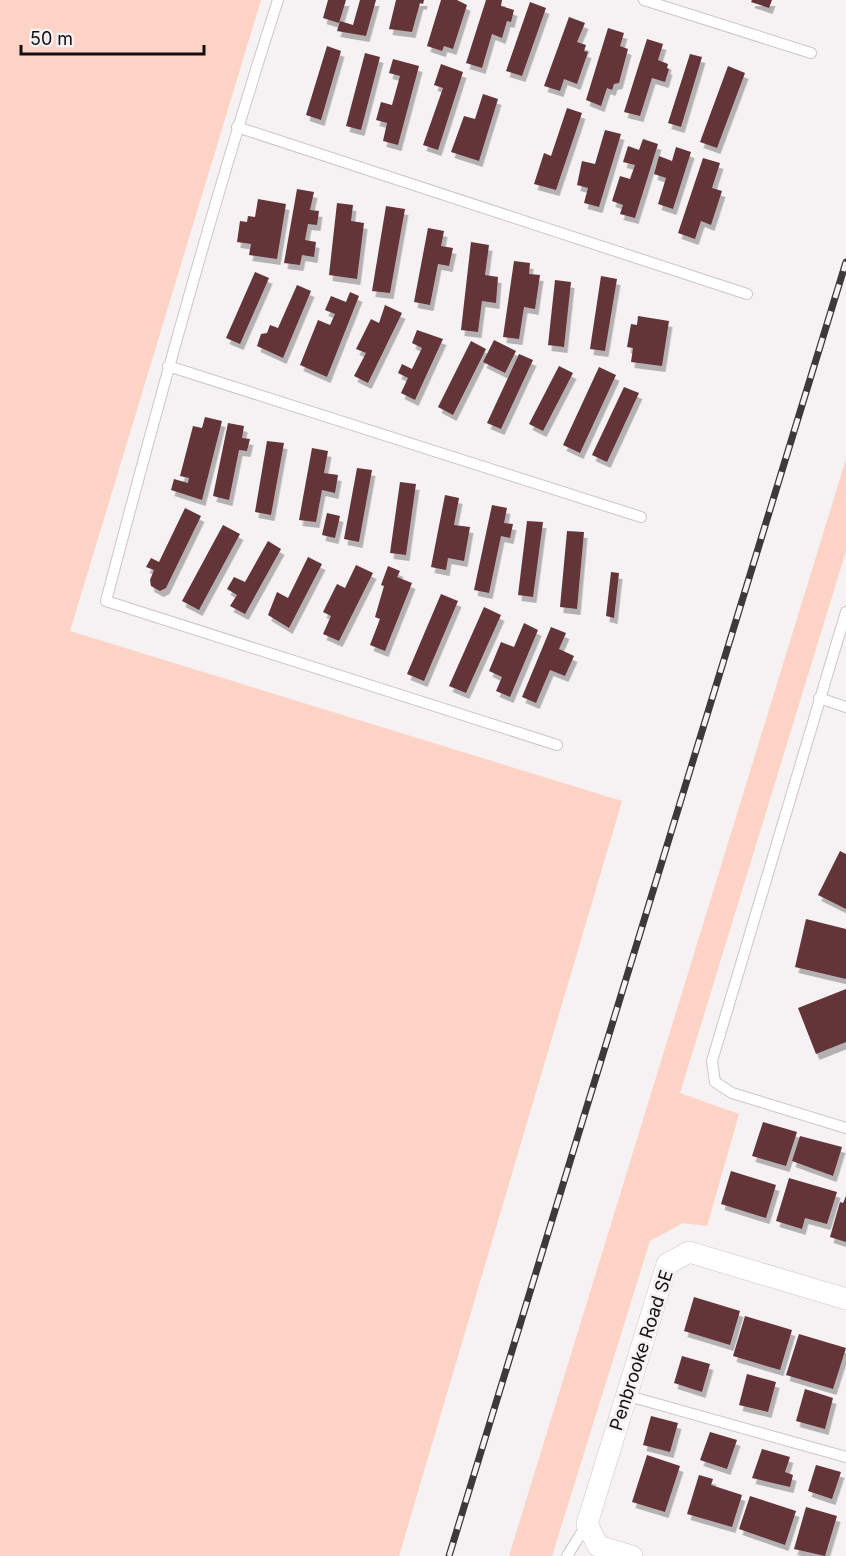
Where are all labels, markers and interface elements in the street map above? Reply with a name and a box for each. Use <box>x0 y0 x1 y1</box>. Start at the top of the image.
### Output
scale bar <box>21 18 204 56</box>
text: 50 m <box>30 28 73 49</box>
street label: Penbrooke Road SE <box>605 1267 677 1433</box>

